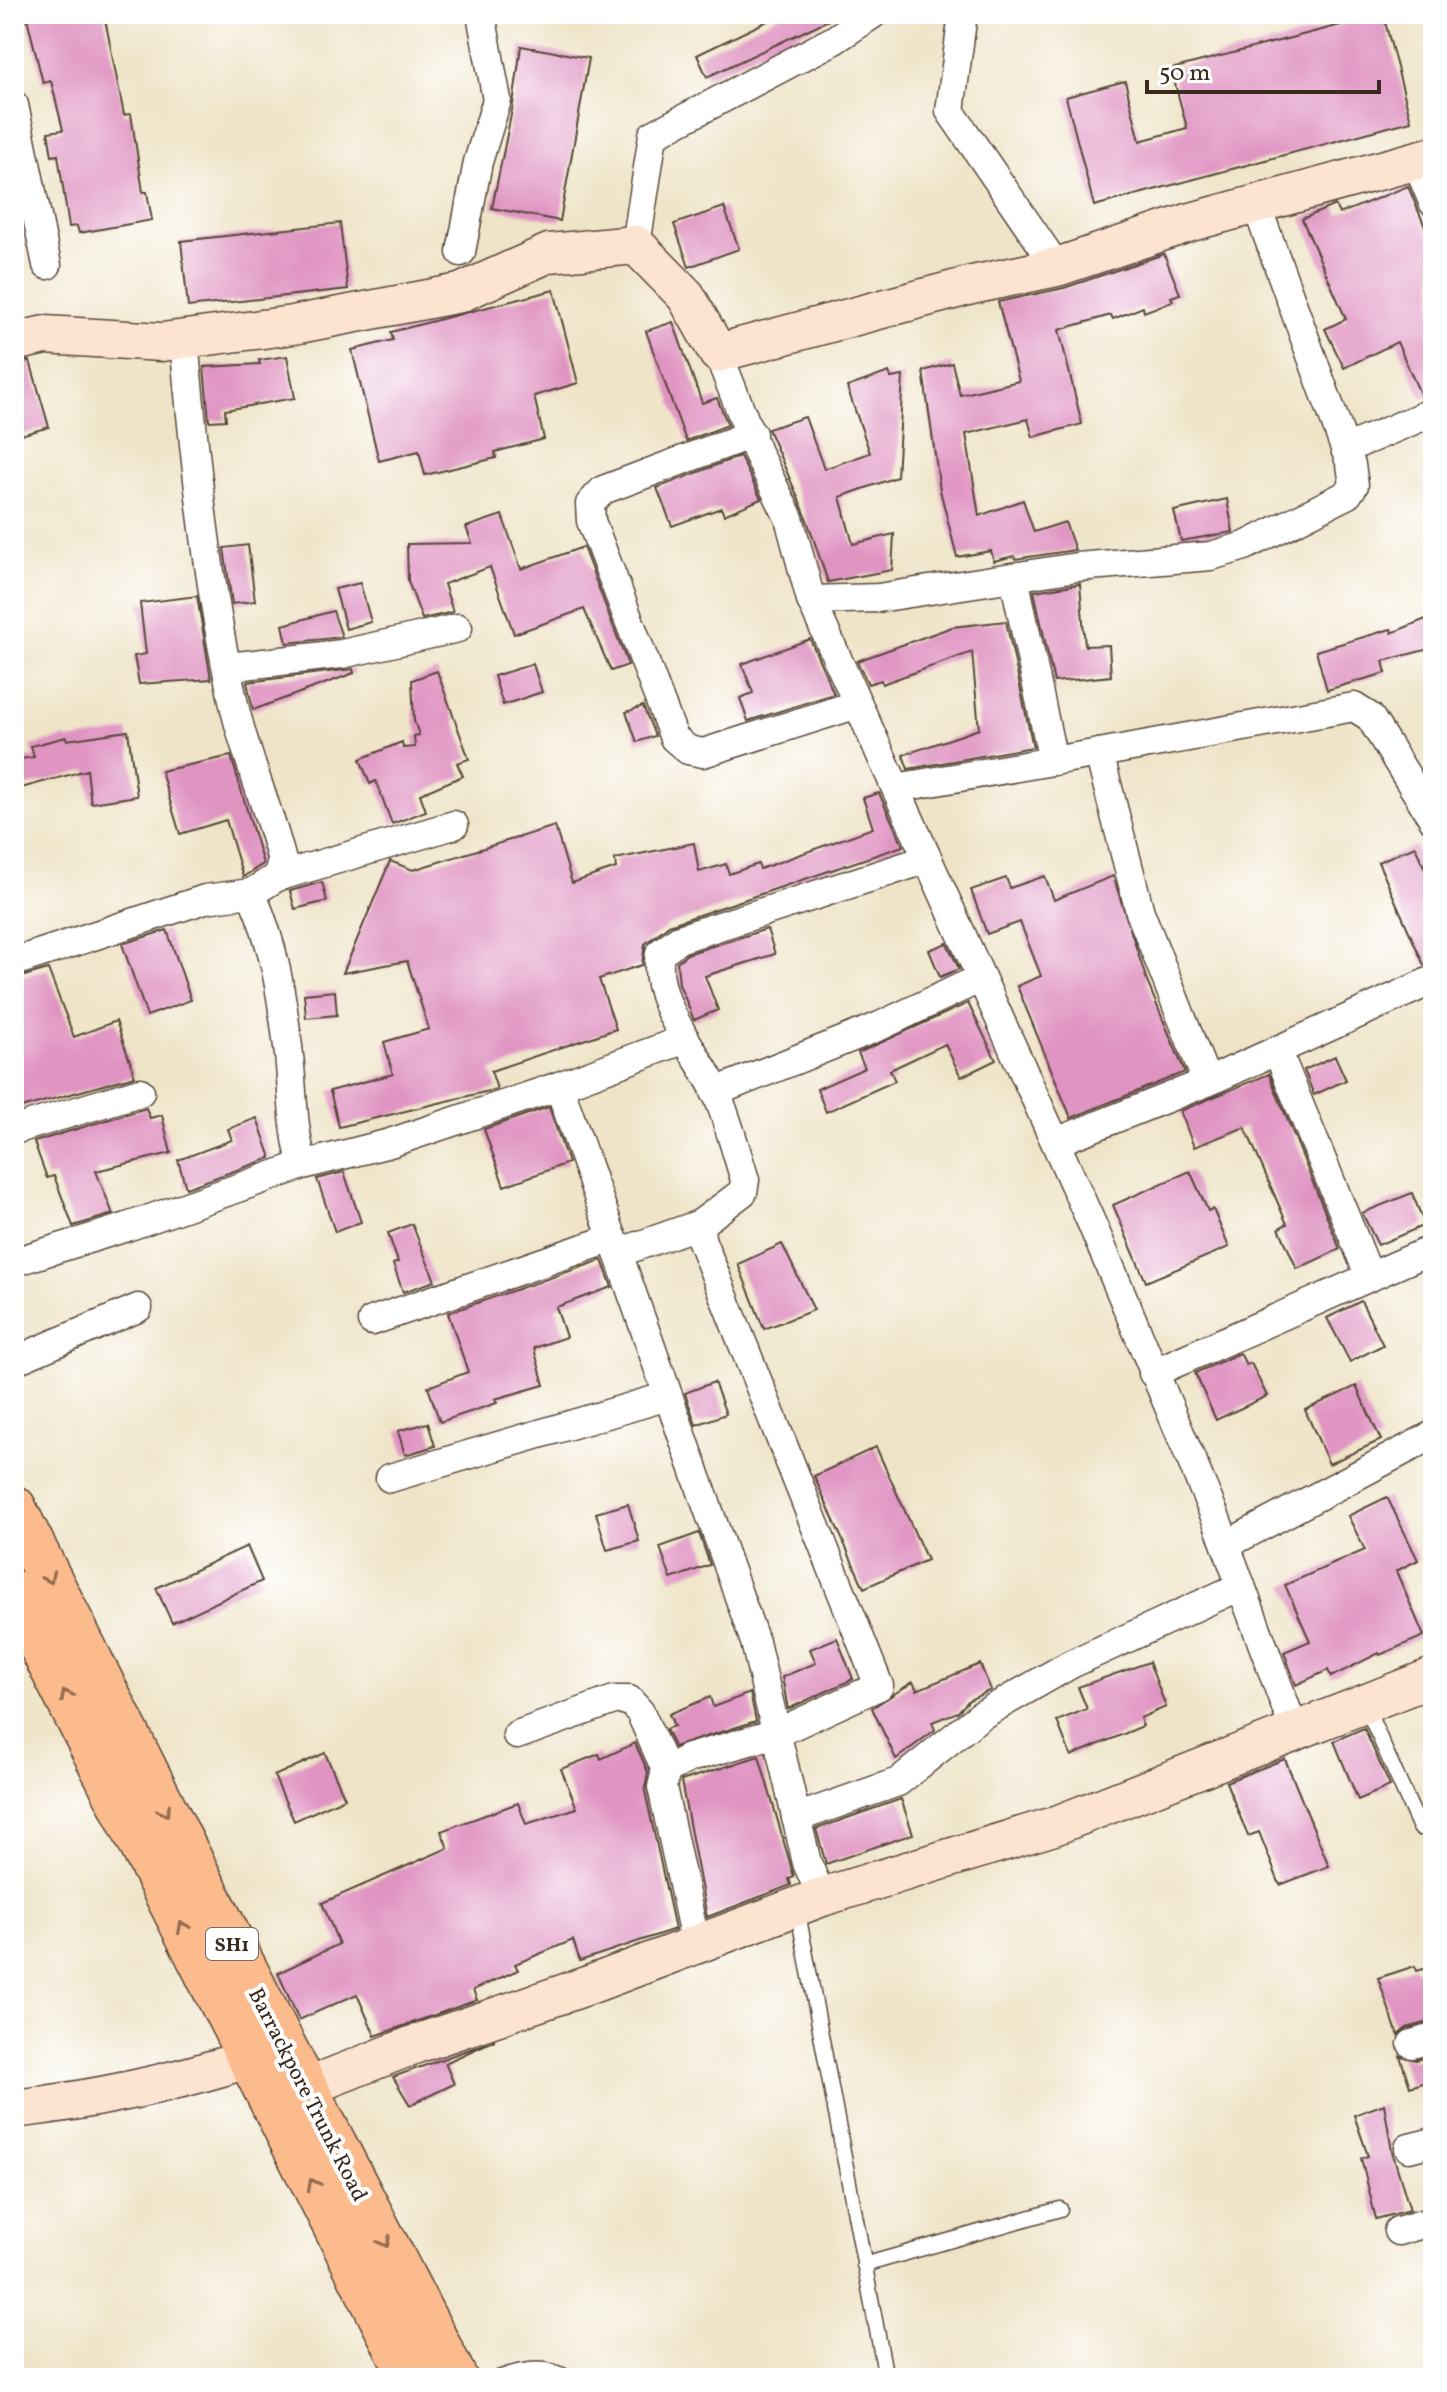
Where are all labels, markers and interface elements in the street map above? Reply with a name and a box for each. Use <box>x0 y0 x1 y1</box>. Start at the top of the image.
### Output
scale bar <box>1147 44 1379 94</box>
text: 50 m <box>1159 57 1211 91</box>
one-way arrow <box>39 1570 55 1585</box>
one-way arrow <box>60 1689 75 1704</box>
one-way arrow <box>156 1802 171 1817</box>
one-way arrow <box>177 1920 193 1935</box>
road number: SH1 <box>206 1928 258 1960</box>
street label: Barrackpore Trunk Road <box>239 1983 374 2207</box>
one-way arrow <box>307 2178 323 2193</box>
one-way arrow <box>375 2234 390 2249</box>

